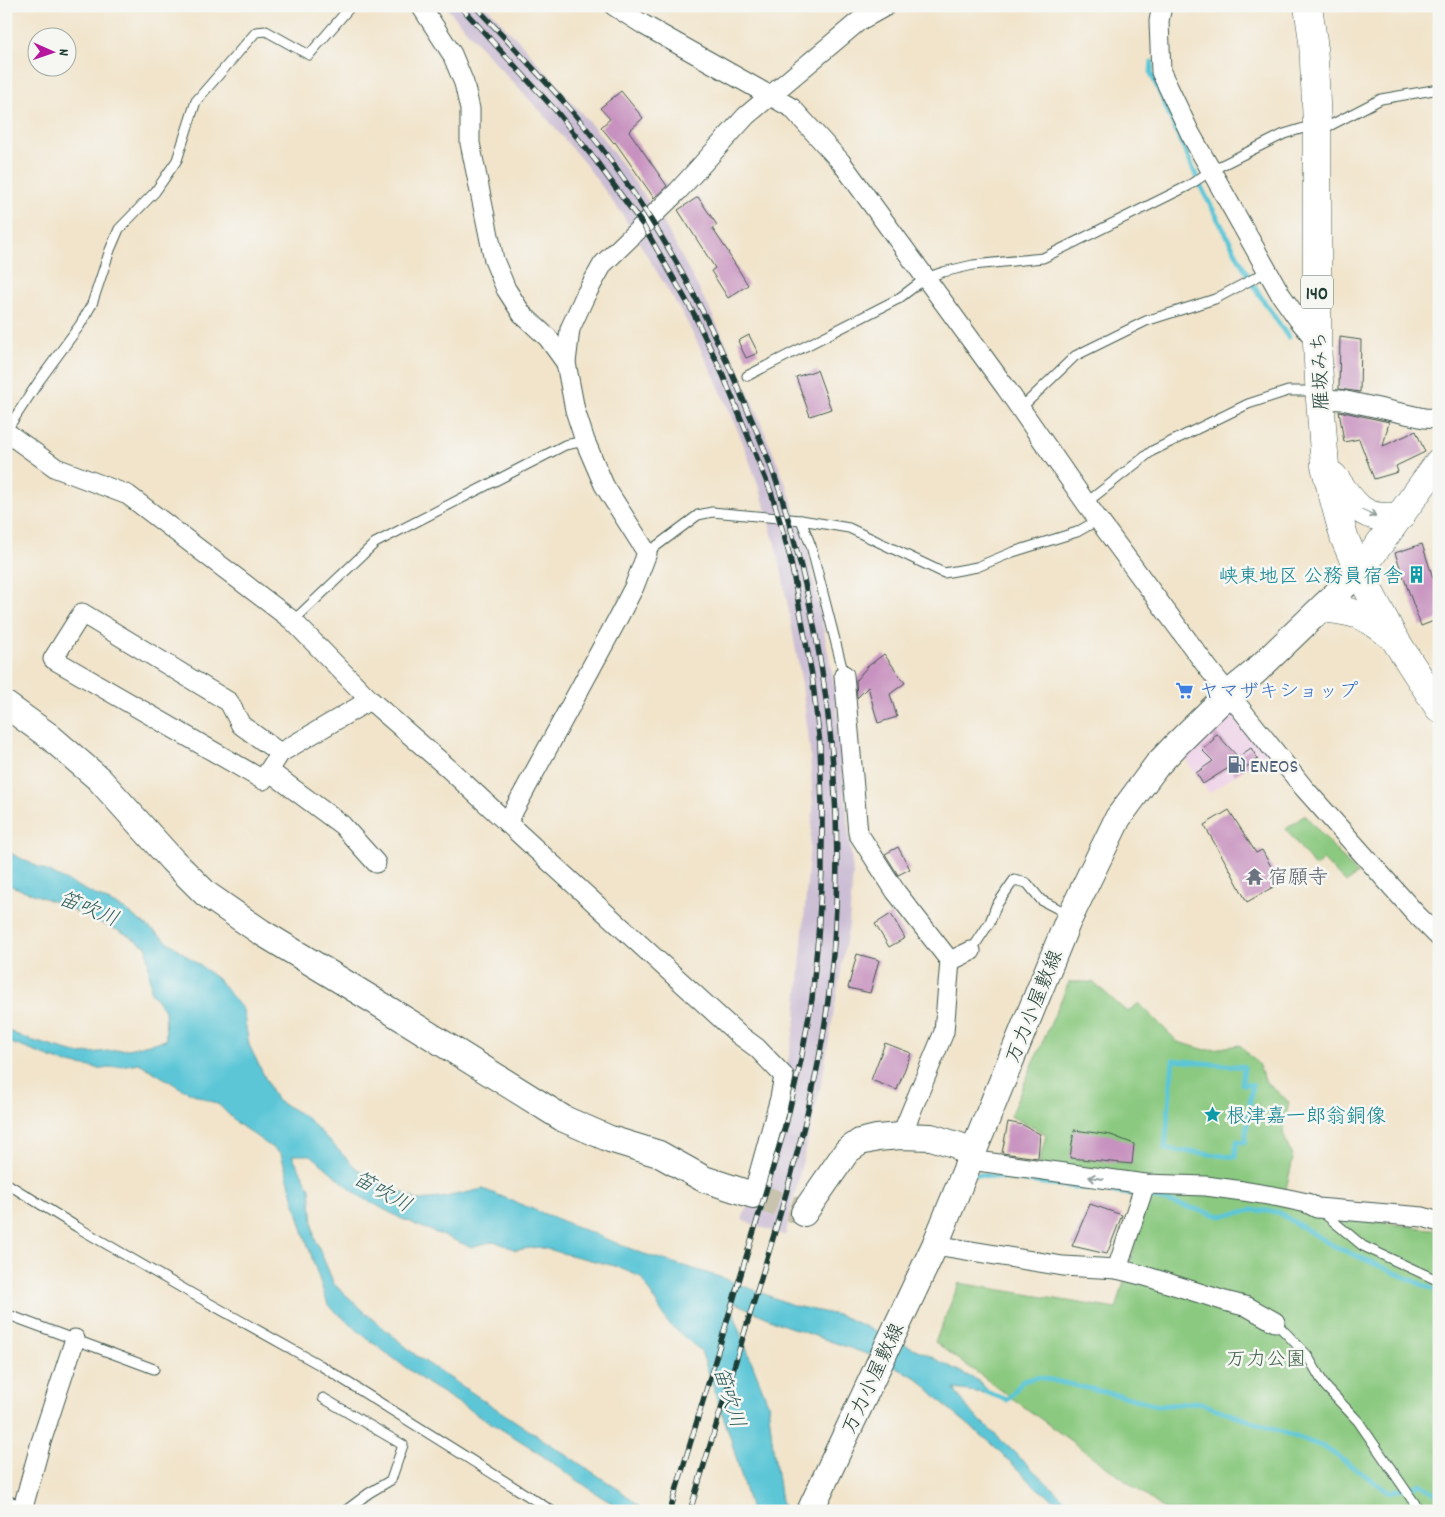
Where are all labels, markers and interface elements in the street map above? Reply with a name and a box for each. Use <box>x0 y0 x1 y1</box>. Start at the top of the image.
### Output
north arrow <box>28 28 78 78</box>
text: N <box>53 49 73 56</box>
road number: 140 <box>1301 276 1333 308</box>
street label: 雁坂みち <box>1307 331 1337 411</box>
one-way arrow <box>1362 509 1377 519</box>
place label: 峡東地区 公務員宿舎 <box>1218 564 1403 592</box>
building icon: 峡東地区 公務員宿舎 <box>1407 565 1427 585</box>
place label: ヤマザキショップ <box>1199 679 1358 707</box>
supermarket icon: ヤマザキショップ <box>1175 680 1195 700</box>
place label: ENEOS <box>1250 754 1298 782</box>
fuel station icon: ENEOS <box>1226 755 1246 775</box>
place label: 宿願寺 <box>1268 865 1328 893</box>
temple icon: 宿願寺 <box>1244 866 1264 886</box>
water label: 笛吹川 <box>53 885 123 936</box>
street label: 万力小屋敷線 <box>1000 946 1071 1068</box>
place label: 根津嘉一郎翁銅像 <box>1226 1104 1386 1132</box>
place icon: 根津嘉一郎翁銅像 <box>1202 1105 1222 1125</box>
water label: 笛吹川 <box>347 1165 416 1222</box>
one-way arrow <box>1089 1172 1105 1182</box>
street label: 万力小屋敷線 <box>837 1319 913 1440</box>
park label: 万力公園 <box>1226 1347 1306 1375</box>
water label: 笛吹川 <box>704 1363 751 1432</box>

